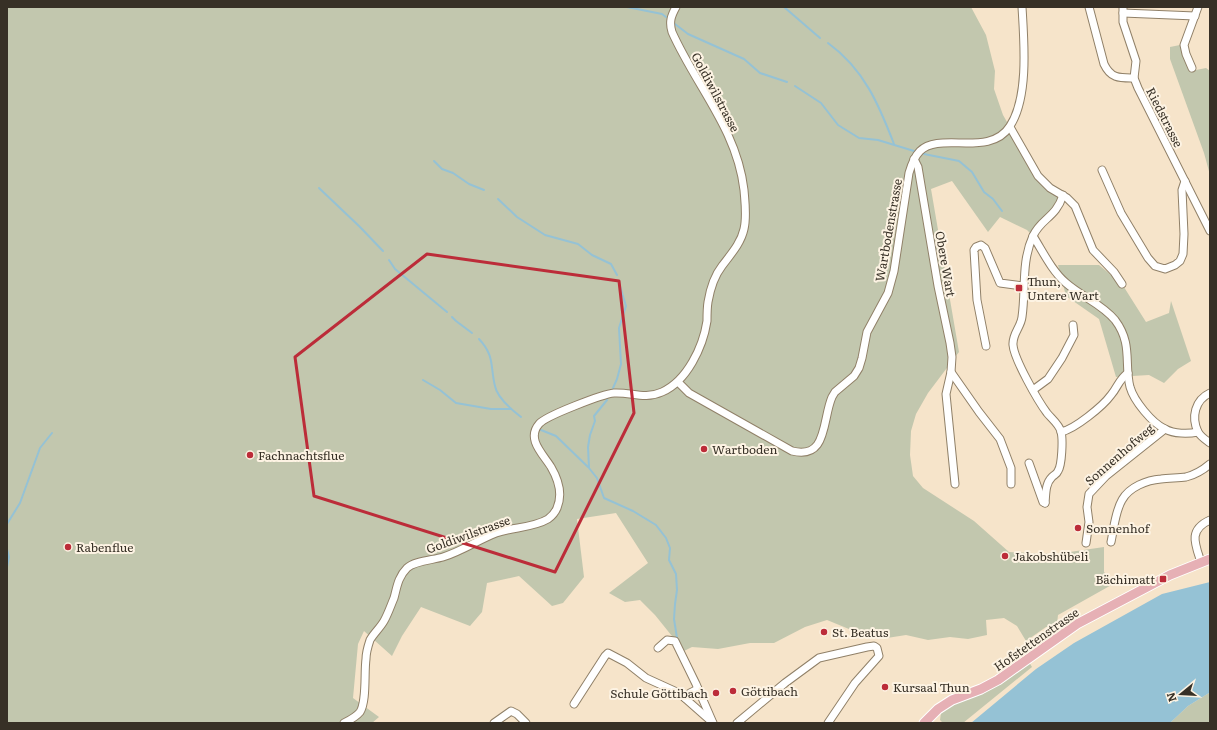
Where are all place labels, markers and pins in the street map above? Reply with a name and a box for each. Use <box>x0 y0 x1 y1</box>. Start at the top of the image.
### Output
place label: Thun, Untere Wart <box>1027 272 1099 304</box>
marker: Thun, Untere Wart <box>1014 283 1024 293</box>
place label: Wartboden <box>712 440 777 458</box>
marker: Wartboden <box>699 444 709 454</box>
place label: Fachnachtsflue <box>258 446 345 464</box>
marker: Fachnachtsflue <box>245 450 255 460</box>
place label: Sonnenhof <box>1086 519 1151 537</box>
marker: Sonnenhof <box>1073 523 1083 533</box>
place label: Rabenflue <box>76 538 134 556</box>
marker: Rabenflue <box>63 542 73 552</box>
place label: Jakobshübeli <box>1013 547 1088 565</box>
marker: Jakobshübeli <box>1000 551 1010 561</box>
place label: Bächimatt <box>1095 570 1155 588</box>
marker: Bächimatt <box>1158 574 1168 584</box>
place label: St. Beatus <box>832 623 889 641</box>
marker: St. Beatus <box>819 627 829 637</box>
place label: Kursaal Thun <box>893 678 970 696</box>
place label: Göttibach <box>741 682 798 700</box>
marker: Kursaal Thun <box>880 682 890 692</box>
place label: Schule Göttibach <box>610 684 708 702</box>
marker: Göttibach <box>728 686 738 696</box>
marker: Schule Göttibach <box>711 688 721 698</box>

